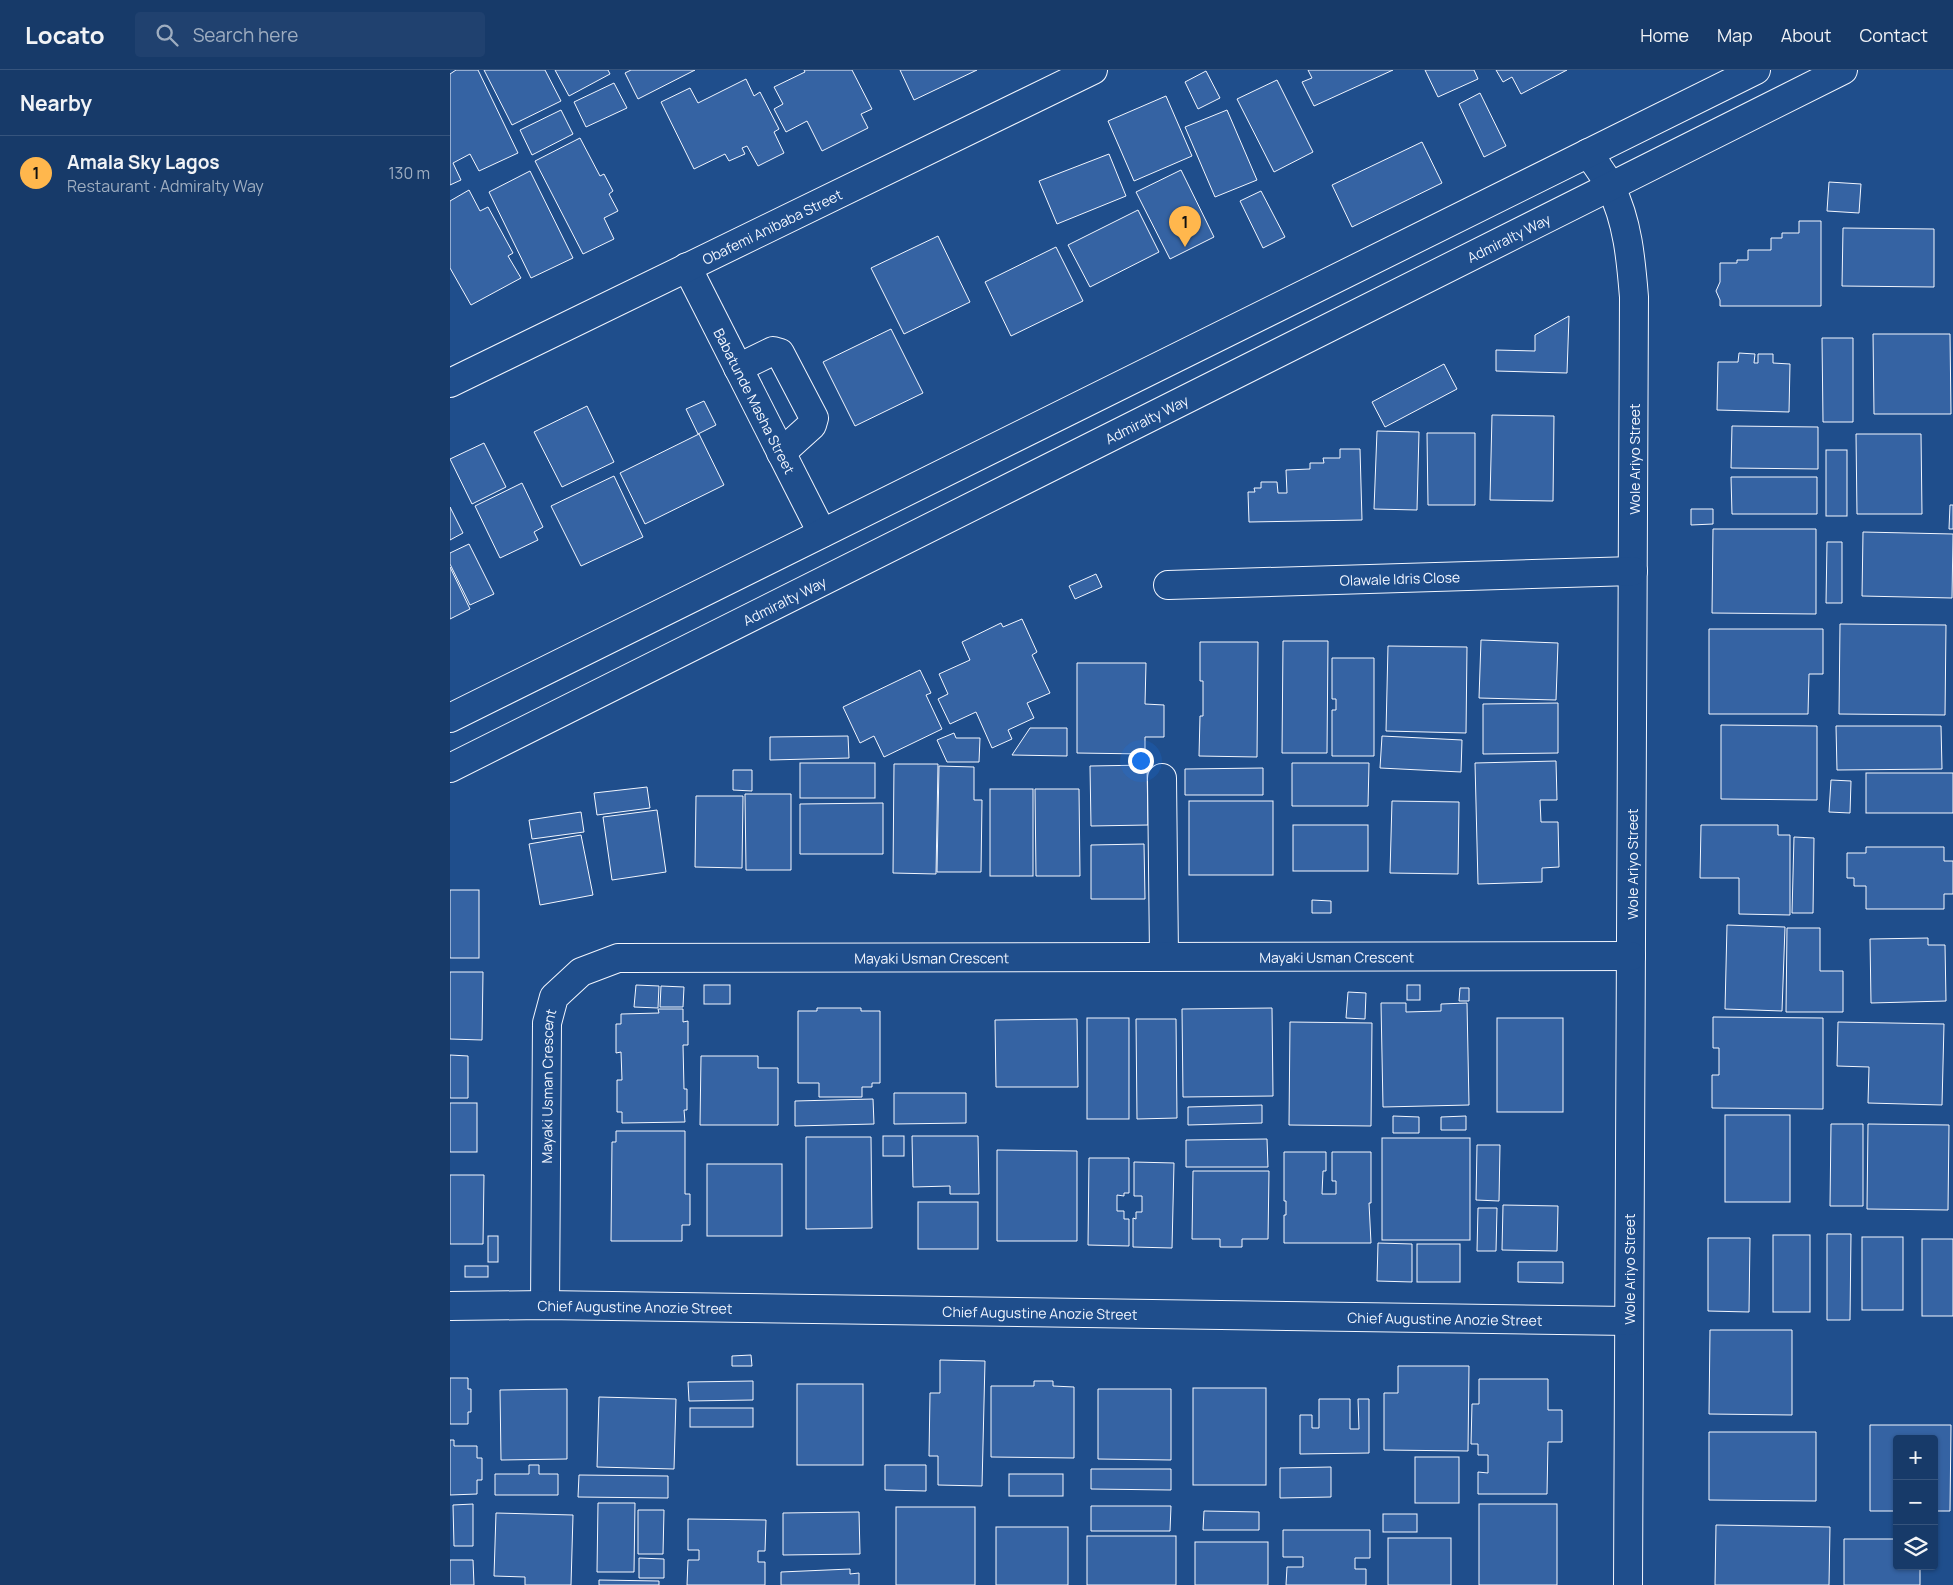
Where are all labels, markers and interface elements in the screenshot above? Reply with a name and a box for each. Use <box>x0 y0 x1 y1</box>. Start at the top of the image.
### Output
search box <box>135 12 485 57</box>
text: Locato <box>25 18 105 51</box>
icon: search <box>153 21 181 49</box>
text: Search here <box>193 22 298 48</box>
text: Home <box>1640 23 1689 47</box>
text: Map <box>1717 23 1753 47</box>
text: About <box>1781 23 1831 47</box>
text: Contact <box>1859 23 1928 47</box>
text: Nearby <box>20 89 92 117</box>
text: Amala Sky Lagos <box>67 149 220 175</box>
text: 1 <box>32 162 40 184</box>
text: 130 m <box>388 162 430 184</box>
text: Restaurant · Admiralty Way <box>67 175 264 197</box>
street label: Obafemi Anibaba Street <box>699 184 845 268</box>
pin: 1 <box>1169 206 1201 247</box>
street label: Admiralty Way <box>1464 208 1554 266</box>
street label: Babatunde Masha Street <box>710 325 800 477</box>
street label: Admiralty Way <box>1102 390 1192 448</box>
street label: Wole Ariyo Street <box>1625 403 1644 515</box>
street label: Olawale Idris Close <box>1339 567 1460 589</box>
street label: Admiralty Way <box>739 571 830 629</box>
your location <box>1128 748 1154 774</box>
street label: Wole Ariyo Street <box>1623 808 1642 920</box>
street label: Mayaki Usman Crescent <box>1259 947 1415 966</box>
street label: Mayaki Usman Crescent <box>854 948 1010 967</box>
street label: Mayaki Usman Crescent <box>537 1006 560 1164</box>
street label: Wole Ariyo Street <box>1620 1213 1639 1325</box>
street label: Chief Augustine Anozie Street <box>537 1295 733 1317</box>
street label: Chief Augustine Anozie Street <box>942 1301 1138 1323</box>
street label: Chief Augustine Anozie Street <box>1347 1307 1543 1329</box>
map controls <box>1893 1435 1938 1570</box>
button: + <box>1893 1435 1938 1480</box>
button: − <box>1893 1480 1938 1525</box>
button: layers <box>1893 1525 1938 1570</box>

